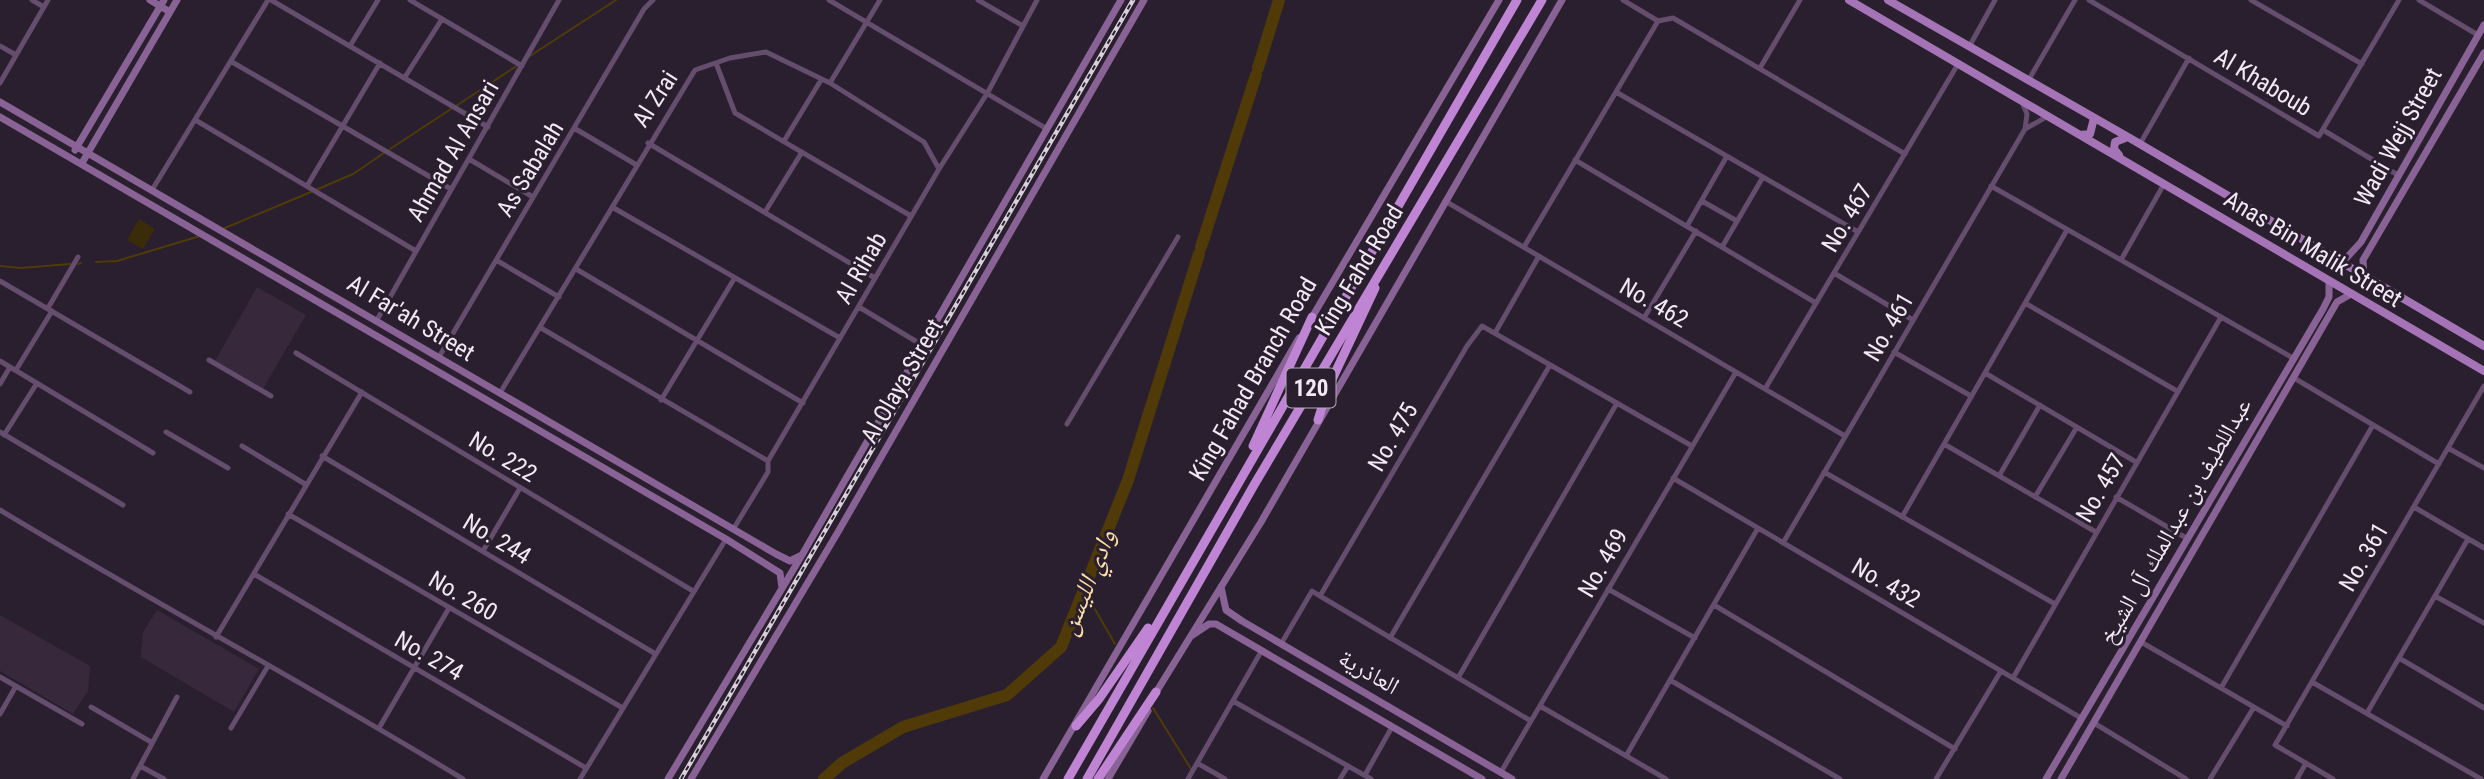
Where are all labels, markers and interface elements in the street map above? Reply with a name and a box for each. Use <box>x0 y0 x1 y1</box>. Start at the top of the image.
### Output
street label: Al Khaboub <box>2209 42 2317 122</box>
street label: Wadi Wejj Street <box>2348 63 2448 211</box>
street label: Al Zrai <box>627 66 683 132</box>
street label: Ahmad Al Ansari <box>401 76 505 226</box>
street label: As Sabalah <box>491 116 569 222</box>
street label: No. 467 <box>1816 179 1878 257</box>
street label: Anas Bin Malik Street <box>2219 185 2407 313</box>
street label: King Fahd Road <box>1309 200 1409 340</box>
street label: Al Rihab <box>829 227 893 309</box>
street label: Al Far'ah Street <box>342 269 480 367</box>
street label: King Fahad Branch Road <box>1183 272 1323 486</box>
street label: No. 462 <box>1615 272 1693 334</box>
street label: No. 461 <box>1858 288 1920 366</box>
street label: Al Olaya Street <box>855 314 949 448</box>
road number: 120 <box>1286 368 1336 408</box>
street label: عبداللطيف بن عبدالملك آل الشيخ <box>2093 393 2258 649</box>
street label: No. 475 <box>1362 398 1424 476</box>
street label: No. 222 <box>464 426 542 488</box>
street label: No. 457 <box>2070 449 2132 527</box>
street label: No. 244 <box>458 508 536 570</box>
street label: No. 361 <box>2333 518 2395 596</box>
street label: No. 469 <box>1572 524 1634 602</box>
water label: وادي الليسن <box>1052 525 1127 641</box>
street label: No. 432 <box>1847 552 1925 614</box>
street label: No. 260 <box>424 565 502 627</box>
street label: No. 274 <box>390 625 468 687</box>
street label: العاذرية <box>1334 644 1404 700</box>

